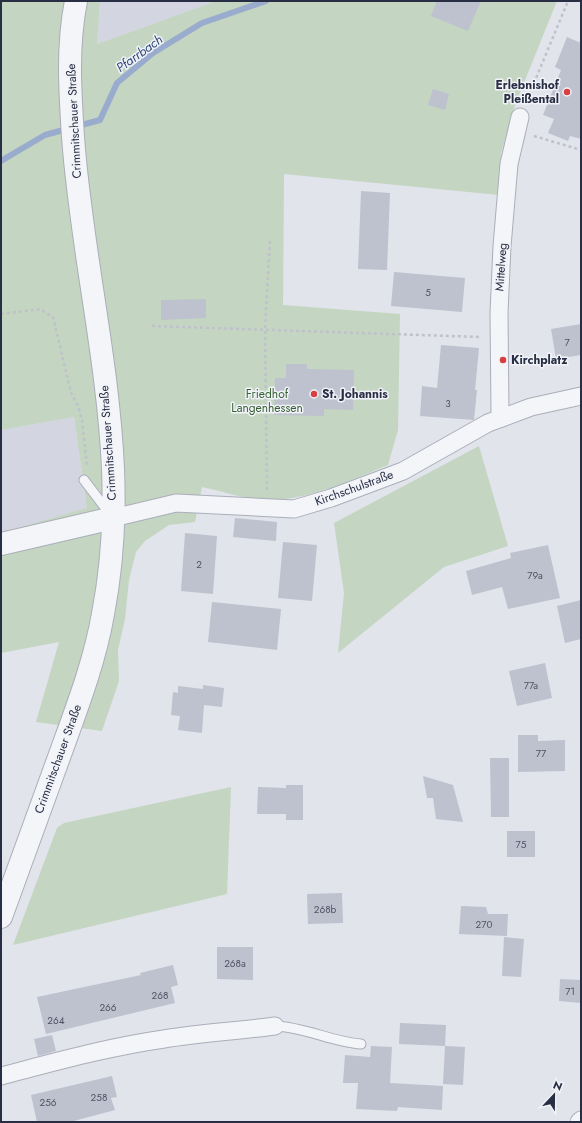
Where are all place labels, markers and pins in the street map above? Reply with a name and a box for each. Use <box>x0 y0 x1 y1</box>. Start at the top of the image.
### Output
place label: Erlebnishof Pleißental <box>496 76 560 108</box>
marker: Erlebnishof Pleißental <box>562 87 572 97</box>
place label: Kirchplatz <box>511 351 568 369</box>
marker: Kirchplatz <box>498 355 508 365</box>
place label: St. Johannis <box>322 385 388 403</box>
marker: St. Johannis <box>309 389 319 399</box>

